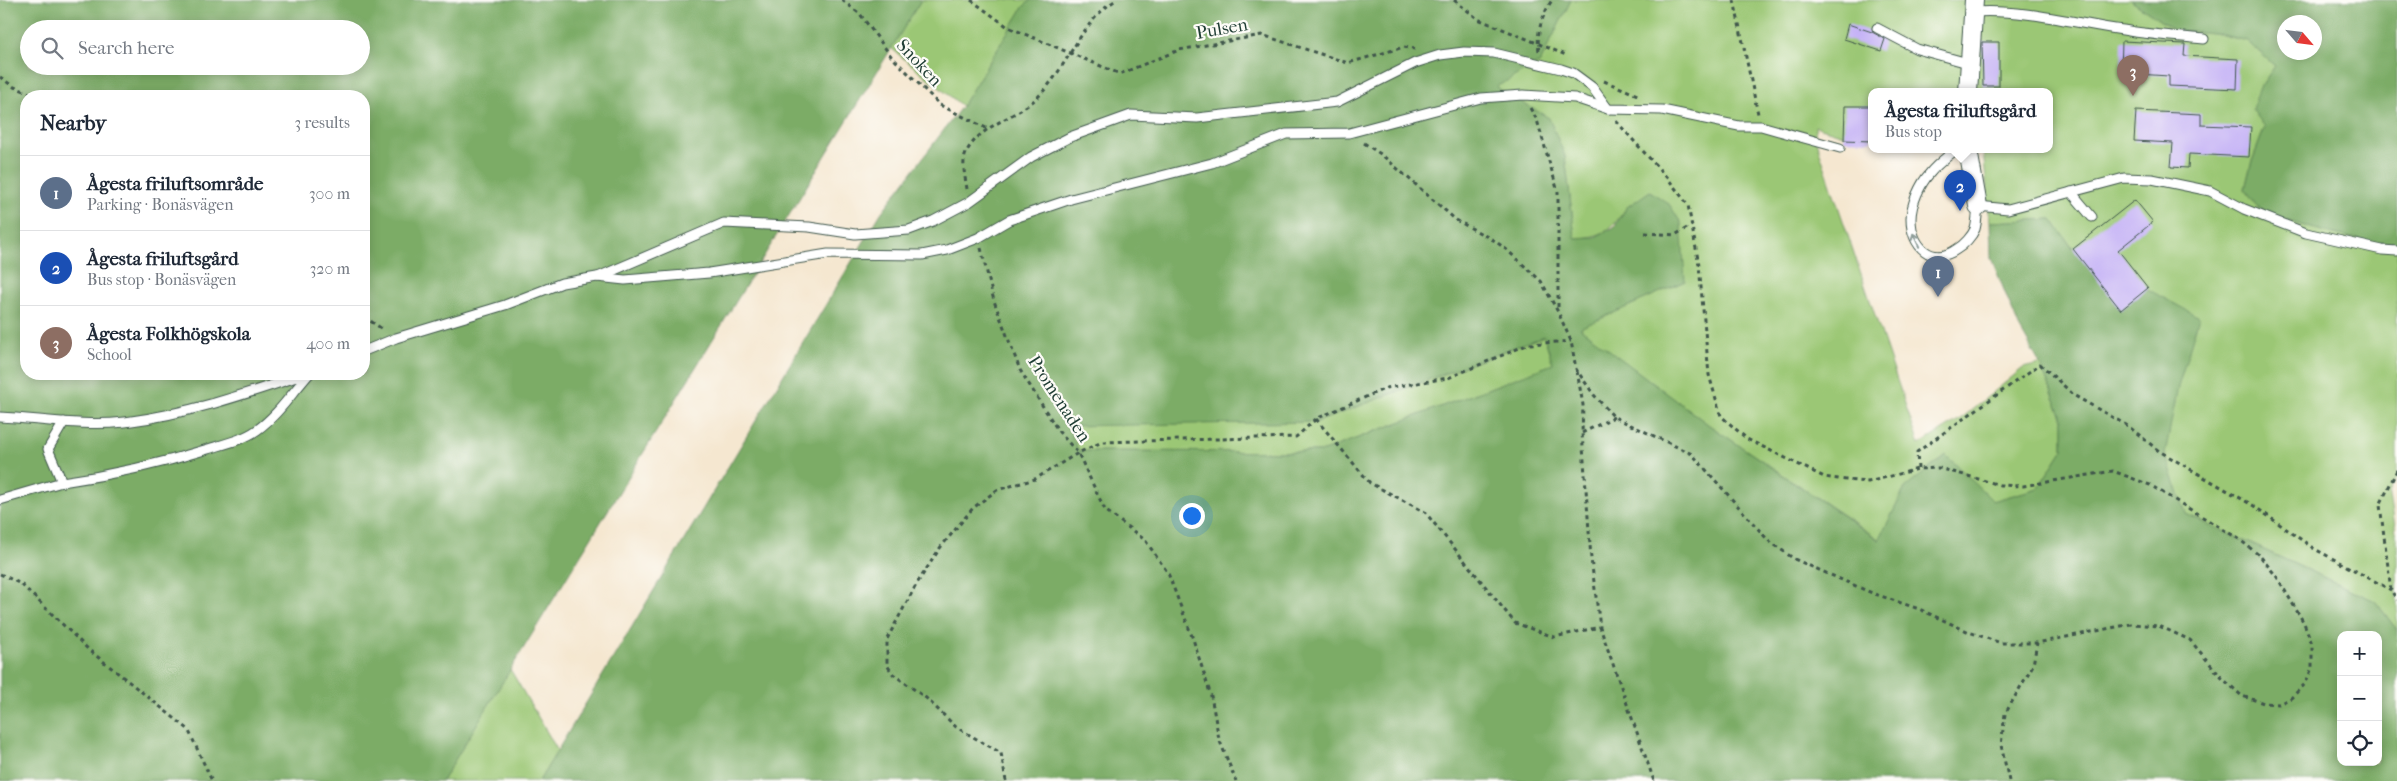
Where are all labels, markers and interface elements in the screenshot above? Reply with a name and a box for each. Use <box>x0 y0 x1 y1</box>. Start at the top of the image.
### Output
street label: Pulsen <box>1195 14 1250 44</box>
north arrow <box>2277 15 2322 60</box>
search box <box>20 20 370 75</box>
icon: search <box>38 34 66 62</box>
street label: Snoken <box>892 35 946 91</box>
text: Search here <box>78 37 174 59</box>
pin: 3 <box>2117 55 2149 96</box>
popup <box>1868 88 2053 153</box>
text: Ågesta friluftsgård <box>1885 100 2036 122</box>
text: Nearby <box>40 111 106 135</box>
text: 3 results <box>294 113 350 132</box>
text: Bus stop <box>1885 122 1942 141</box>
pin: 2 <box>1944 170 1976 211</box>
text: Ågesta friluftsområde <box>87 173 263 195</box>
text: 1 <box>53 184 59 203</box>
text: 300 m <box>309 184 350 203</box>
text: Parking · Bonäsvägen <box>87 195 233 214</box>
one-way arrow <box>1911 232 1921 247</box>
text: Ågesta friluftsgård <box>87 248 239 270</box>
pin: 1 <box>1922 256 1954 297</box>
text: 2 <box>52 259 60 278</box>
text: 320 m <box>310 259 350 278</box>
text: Bus stop · Bonäsvägen <box>87 270 236 289</box>
text: Ågesta Folkhögskola <box>87 323 251 345</box>
text: 3 <box>53 334 59 353</box>
text: 400 m <box>306 334 350 353</box>
text: School <box>87 345 132 364</box>
street label: Promenaden <box>1023 352 1095 447</box>
your location <box>1179 503 1205 529</box>
map controls <box>2337 631 2382 766</box>
button: + <box>2337 631 2382 676</box>
button: − <box>2337 676 2382 721</box>
button: locate <box>2337 721 2382 766</box>

